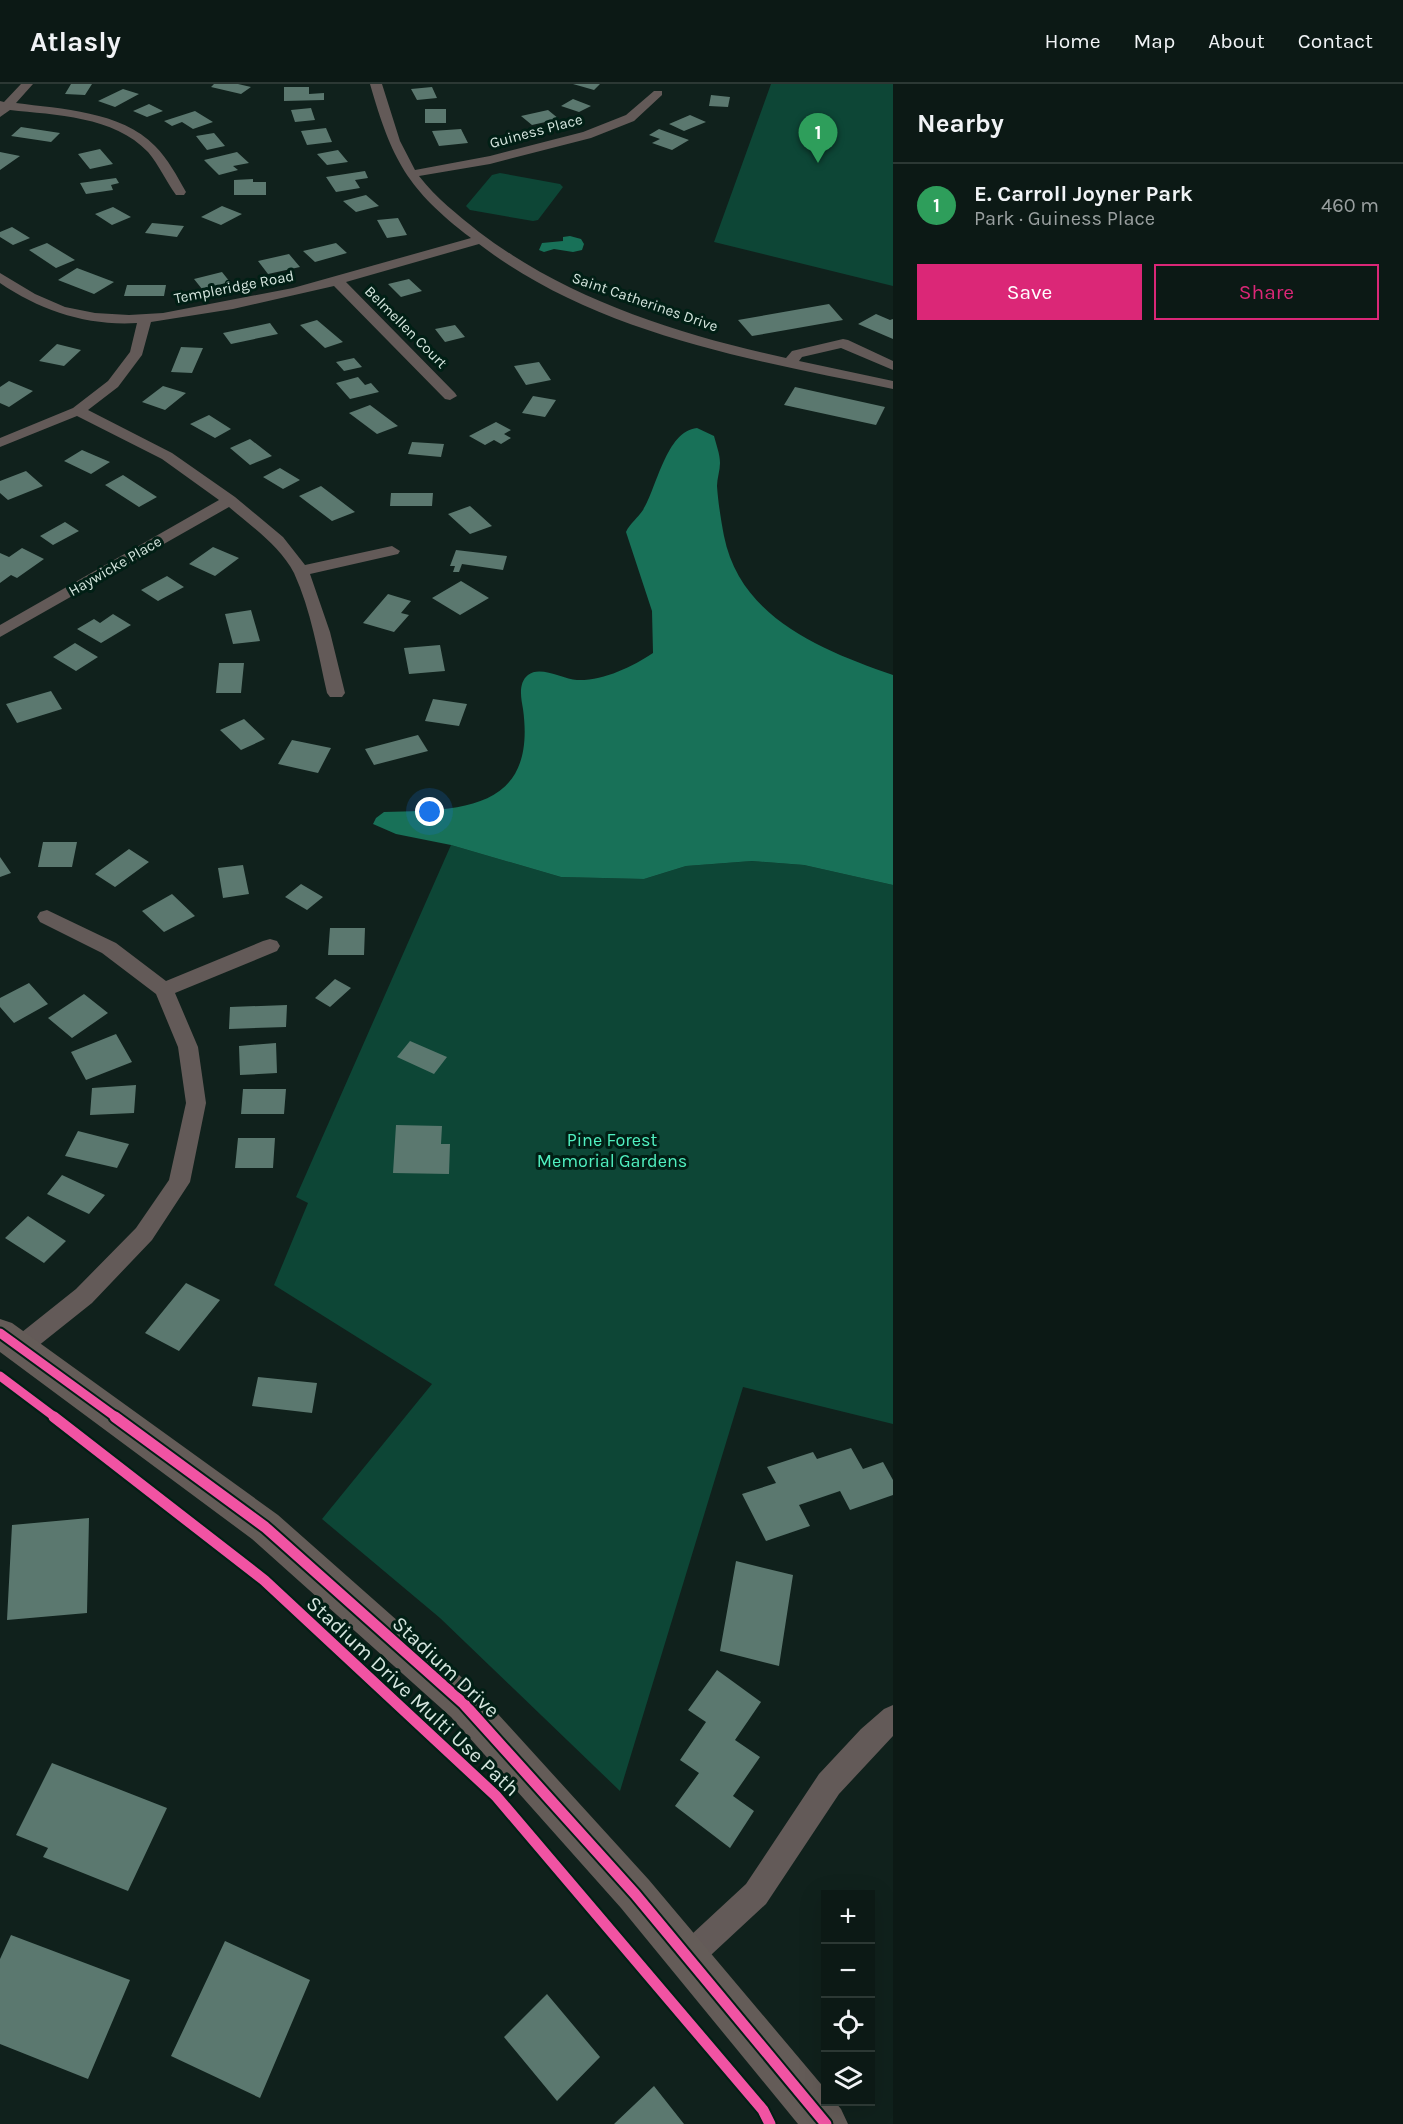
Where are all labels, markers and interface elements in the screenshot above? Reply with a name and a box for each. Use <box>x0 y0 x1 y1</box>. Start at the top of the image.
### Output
text: Atlasly <box>30 25 121 58</box>
text: Home <box>1045 29 1101 53</box>
text: Map <box>1134 29 1175 53</box>
text: About <box>1208 29 1265 53</box>
text: Contact <box>1298 29 1373 53</box>
text: Nearby <box>917 108 1004 139</box>
street label: Guiness Place <box>488 110 584 152</box>
pin: 1 <box>798 113 838 163</box>
text: E. Carroll Joyner Park <box>974 181 1193 207</box>
text: 1 <box>933 194 940 217</box>
text: 460 m <box>1321 194 1379 217</box>
text: Park · Guiness Place <box>974 207 1155 230</box>
button: Save <box>917 264 1142 320</box>
button: Share <box>1154 264 1379 320</box>
street label: Templeridge Road <box>172 267 296 307</box>
street label: Saint Catherines Drive <box>570 269 720 335</box>
street label: Belmellen Court <box>361 282 451 372</box>
street label: Haywicke Place <box>65 532 165 600</box>
your location <box>415 797 444 826</box>
park label: Pine Forest Memorial Gardens <box>537 1129 687 1172</box>
street label: Stadium Drive Multi Use Path <box>302 1591 524 1801</box>
street label: Stadium Drive <box>388 1611 504 1723</box>
map controls <box>821 1890 875 2106</box>
button: + <box>821 1890 875 1944</box>
button: − <box>821 1944 875 1998</box>
button: locate <box>821 1998 875 2052</box>
button: layers <box>821 2052 875 2106</box>

